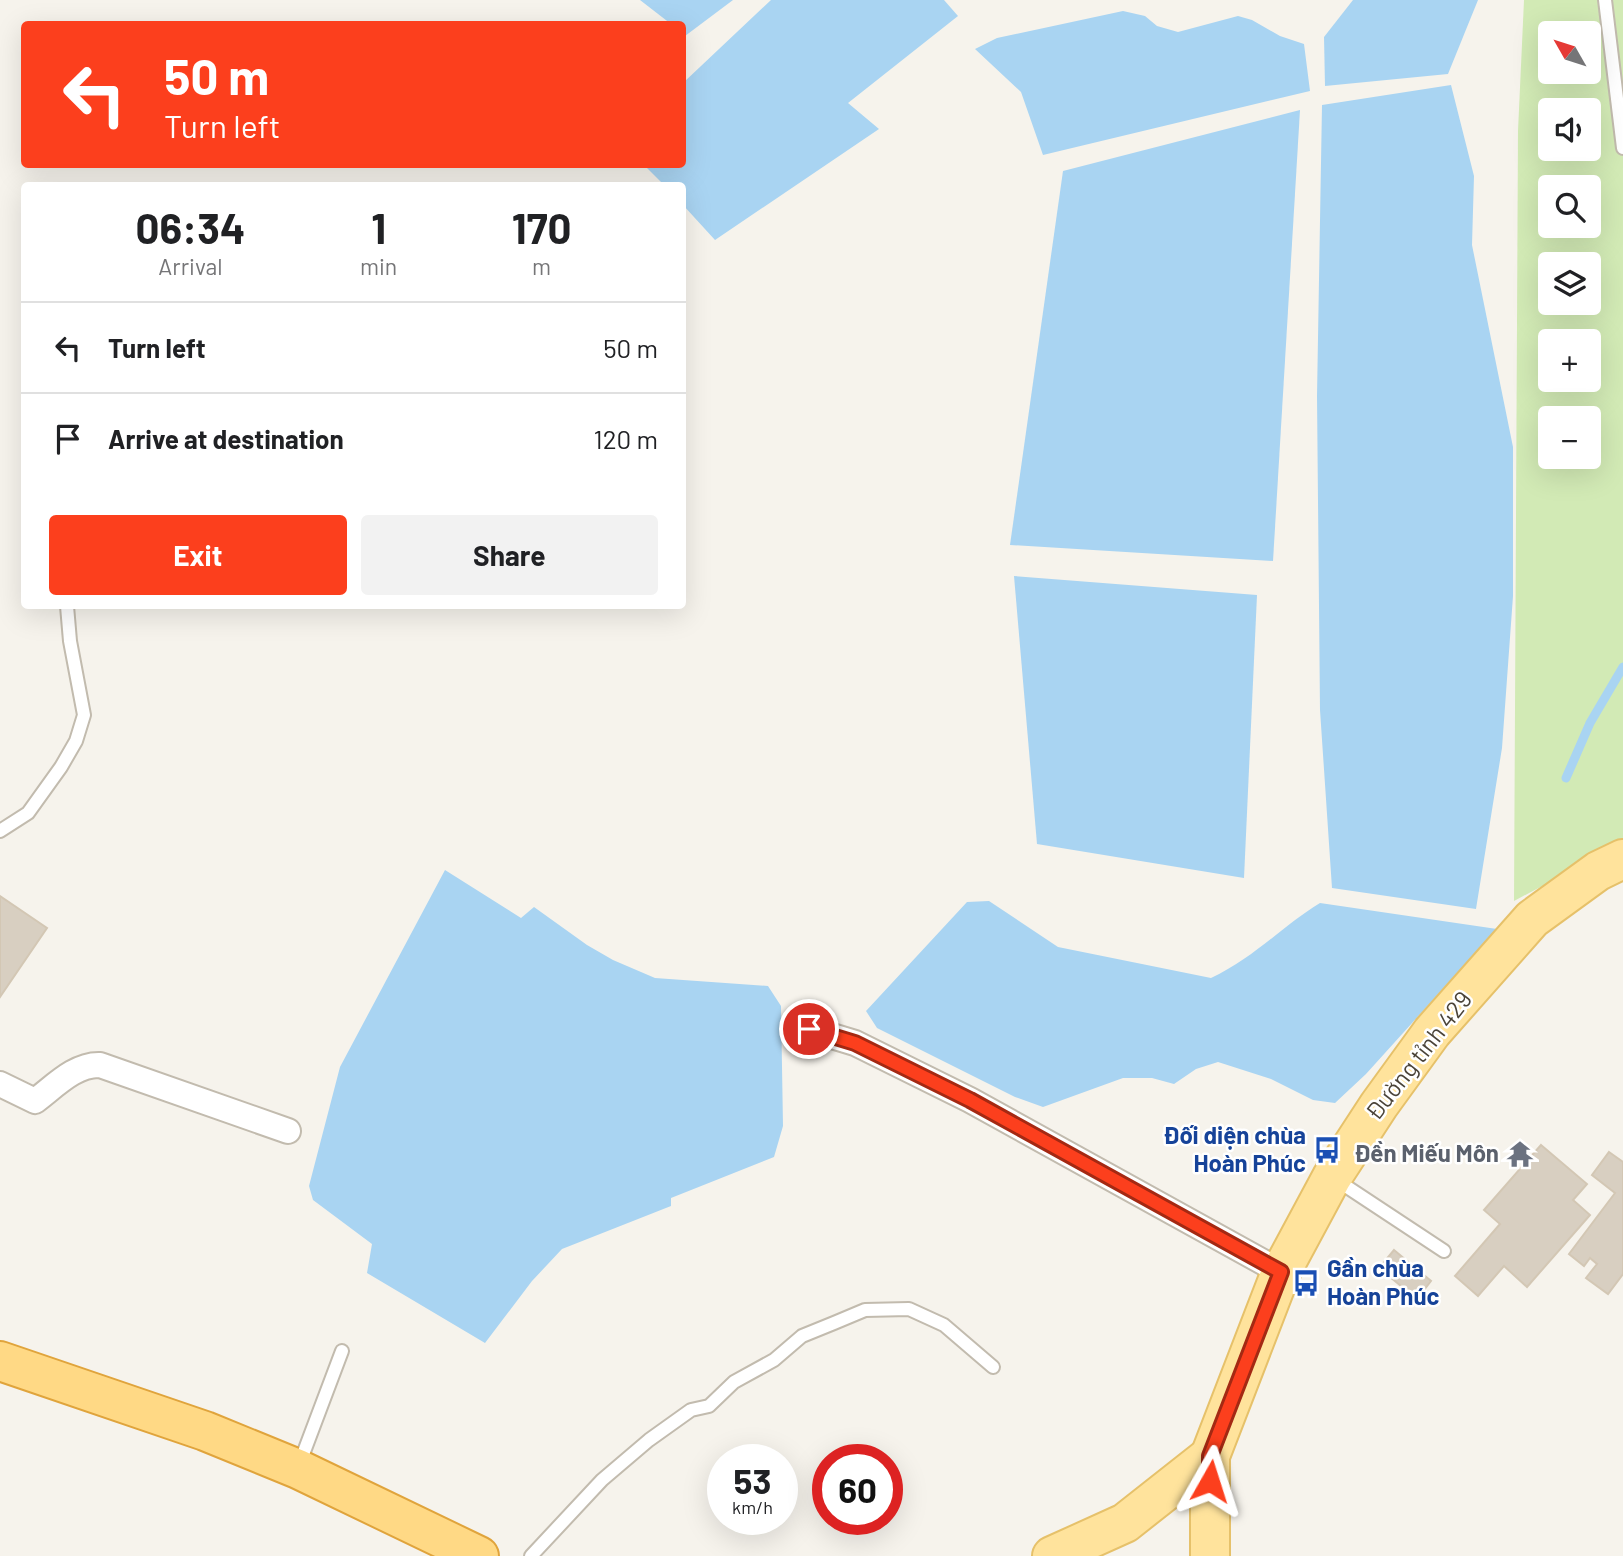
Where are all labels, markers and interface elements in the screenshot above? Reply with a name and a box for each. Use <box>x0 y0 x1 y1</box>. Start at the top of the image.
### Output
north arrow <box>1538 21 1601 84</box>
map controls <box>1538 21 1601 469</box>
text: 50 m <box>164 46 269 105</box>
icon: left <box>49 49 140 140</box>
button: sound <box>1538 98 1601 161</box>
text: Turn left <box>164 106 281 144</box>
button: search <box>1538 175 1601 238</box>
text: 06:34 <box>136 202 245 252</box>
text: 1 <box>371 202 386 252</box>
text: 170 <box>512 202 571 252</box>
text: Arrival <box>158 252 223 280</box>
text: min <box>360 252 397 280</box>
text: m <box>532 252 551 280</box>
button: layers <box>1538 252 1601 315</box>
icon: left <box>49 329 87 367</box>
button: + <box>1538 329 1601 392</box>
text: Turn left <box>108 332 206 363</box>
text: 50 m <box>603 332 658 363</box>
button: − <box>1538 406 1601 469</box>
icon: arrive <box>49 420 87 458</box>
text: Arrive at destination <box>108 423 344 454</box>
text: 120 m <box>594 423 658 454</box>
button: Exit <box>49 515 347 595</box>
button: Share <box>361 515 658 595</box>
street label: Đường tỉnh 429 <box>1359 985 1477 1125</box>
pin <box>779 999 839 1059</box>
icon: arrive <box>790 1010 828 1048</box>
place label: Đối diện chùa Hoàn Phúc <box>1163 1120 1306 1177</box>
bus stop icon: Đối diện chùa Hoàn Phúc <box>1312 1135 1342 1165</box>
place label: Đền Miếu Môn <box>1354 1138 1499 1167</box>
temple icon: Đền Miếu Môn <box>1505 1139 1535 1169</box>
place label: Gần chùa Hoàn Phúc <box>1327 1253 1440 1310</box>
bus stop icon: Gần chùa Hoàn Phúc <box>1291 1268 1321 1298</box>
speed limit sign: 60 <box>812 1444 903 1535</box>
position arrow <box>1173 1444 1247 1518</box>
text: 53 <box>734 1459 771 1501</box>
text: km/h <box>732 1496 773 1518</box>

